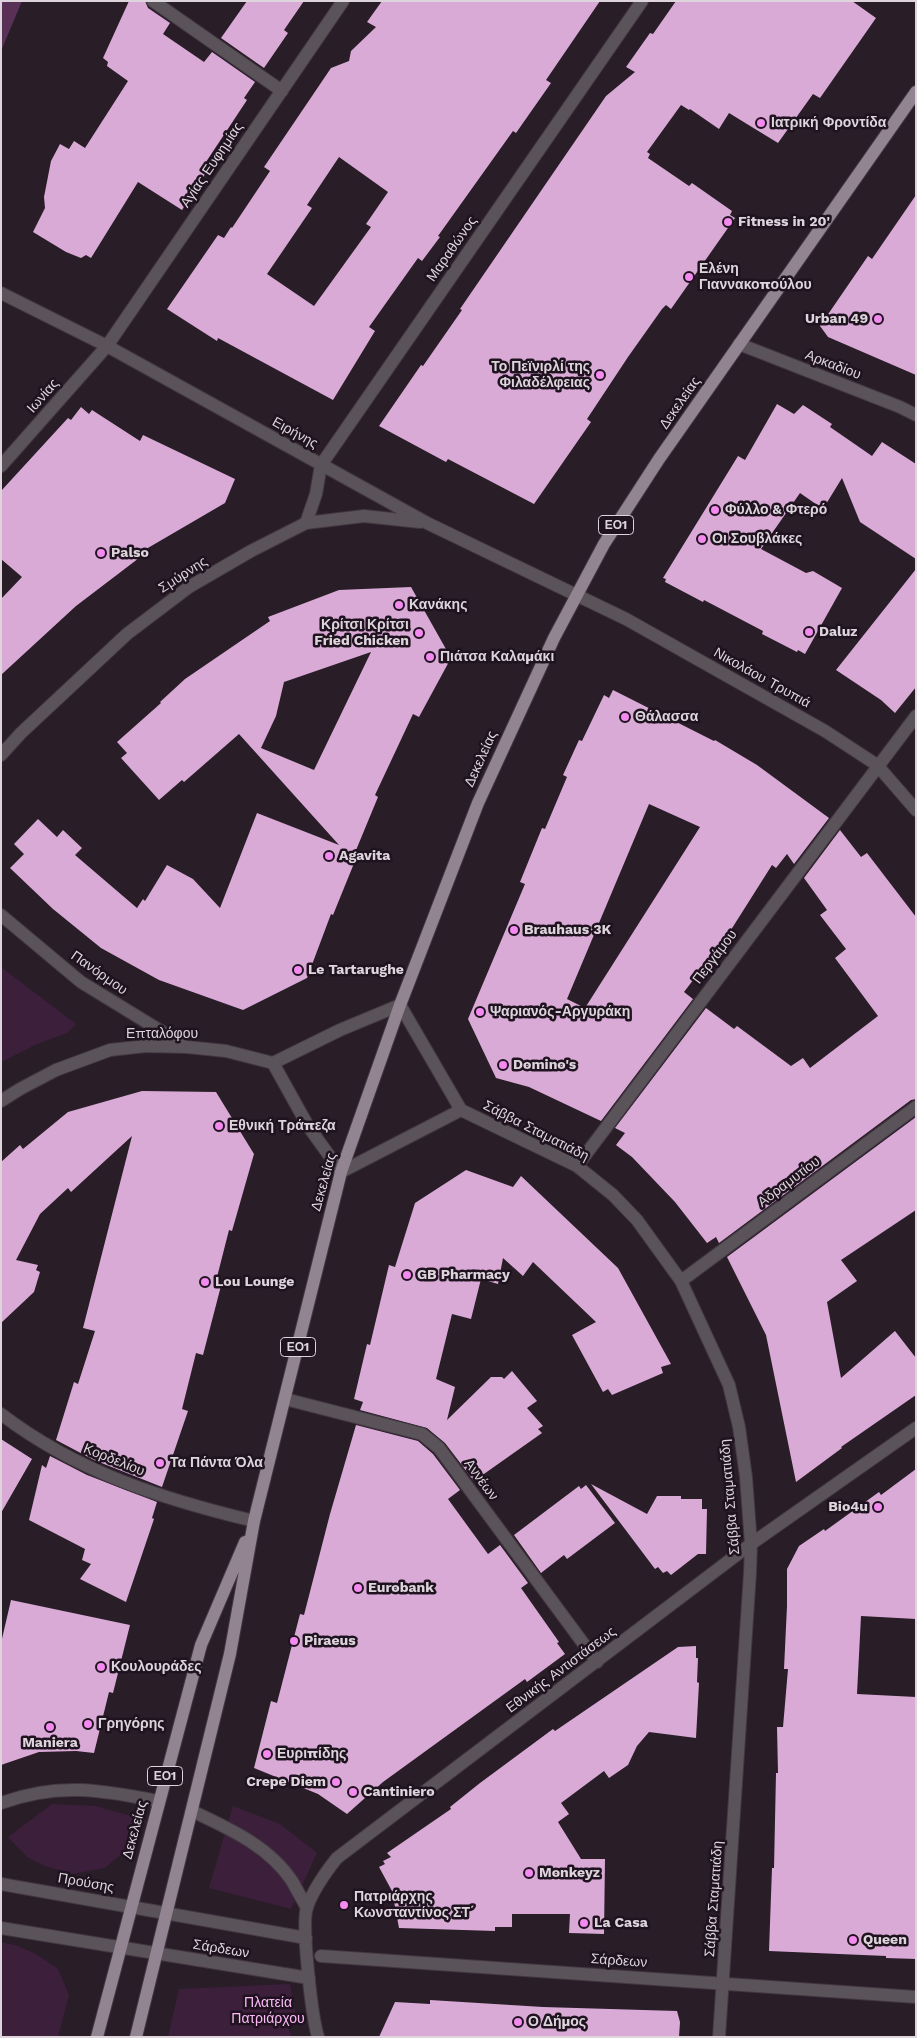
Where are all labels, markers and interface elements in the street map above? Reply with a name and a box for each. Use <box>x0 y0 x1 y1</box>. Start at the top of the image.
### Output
place label: Ιατρική Φροντίδα <box>771 115 886 131</box>
marker: Ιατρική Φροντίδα <box>755 117 767 129</box>
street label: Αγίας Ευφημίας <box>177 119 247 211</box>
street label: Μαραθώνος <box>423 213 481 285</box>
place label: Fitness in 20' <box>738 214 830 230</box>
marker: Fitness in 20' <box>722 216 734 228</box>
place label: Ελένη Γιαννακοπούλου <box>699 261 812 294</box>
marker: Ελένη Γιαννακοπούλου <box>683 271 695 283</box>
place label: Urban 49 <box>805 311 868 327</box>
marker: Urban 49 <box>872 313 884 325</box>
street label: Αρκαδίου <box>803 347 863 383</box>
place label: Το Πεϊνιρλί της Φιλαδέλφειας <box>491 359 590 392</box>
marker: Το Πεϊνιρλί της Φιλαδέλφειας <box>594 369 606 381</box>
street label: Δεκελείας <box>656 374 704 432</box>
street label: Ιωνίας <box>24 375 62 417</box>
street label: Ειρήνης <box>269 414 321 452</box>
place label: Φύλλο & Φτερό <box>725 502 827 518</box>
marker: Φύλλο & Φτερό <box>709 504 721 516</box>
road number: ΕΟ1 <box>598 516 634 534</box>
place label: Οι Σουβλάκες <box>712 531 802 547</box>
marker: Οι Σουβλάκες <box>696 533 708 545</box>
place label: Palso <box>111 545 149 561</box>
marker: Palso <box>95 547 107 559</box>
street label: Σμύρνης <box>156 553 210 597</box>
place label: Κανάκης <box>409 597 467 613</box>
marker: Κανάκης <box>393 599 405 611</box>
place label: Κρίτσι Κρίτσι Fried Chicken <box>314 617 409 650</box>
place label: Daluz <box>819 624 858 640</box>
marker: Daluz <box>803 626 815 638</box>
marker: Κρίτσι Κρίτσι Fried Chicken <box>413 627 425 639</box>
street label: Νικολάου Τρυπιά <box>711 644 813 712</box>
place label: Πιάτσα Καλαμάκι <box>440 649 554 665</box>
marker: Πιάτσα Καλαμάκι <box>424 651 436 663</box>
place label: Θάλασσα <box>635 709 698 725</box>
marker: Θάλασσα <box>619 711 631 723</box>
street label: Δεκελείας <box>461 728 501 790</box>
place label: Agavita <box>339 848 390 864</box>
marker: Agavita <box>323 850 335 862</box>
place label: Brauhaus 3K <box>524 922 611 938</box>
marker: Brauhaus 3K <box>508 924 520 936</box>
street label: Περγάμου <box>689 927 741 987</box>
street label: Πανόρμου <box>68 947 130 999</box>
place label: Le Tartarughe <box>308 962 404 978</box>
marker: Le Tartarughe <box>292 964 304 976</box>
place label: Ψαριανός-Αργυράκη <box>490 1004 630 1020</box>
marker: Ψαριανός-Αργυράκη <box>474 1006 486 1018</box>
street label: Επταλόφου <box>126 1026 198 1042</box>
place label: Domino's <box>513 1057 576 1073</box>
marker: Domino's <box>497 1059 509 1071</box>
street label: Σάββα Σταματιάδη <box>480 1097 592 1165</box>
place label: Εθνική Τράπεζα <box>229 1118 336 1134</box>
marker: Εθνική Τράπεζα <box>213 1120 225 1132</box>
street label: Δεκελείας <box>308 1151 340 1213</box>
street label: Αδραμυτίου <box>755 1153 823 1211</box>
place label: GB Pharmacy <box>417 1267 510 1283</box>
marker: GB Pharmacy <box>401 1269 413 1281</box>
place label: Lou Lounge <box>215 1274 294 1290</box>
marker: Lou Lounge <box>199 1276 211 1288</box>
road number: ΕΟ1 <box>280 1338 316 1356</box>
street label: Σάββα Σταματιάδη <box>717 1438 743 1556</box>
street label: Κορδελίου <box>81 1440 147 1480</box>
place label: Τα Πάντα Όλα <box>170 1455 263 1471</box>
street label: Αννέων <box>460 1456 502 1504</box>
marker: Τα Πάντα Όλα <box>154 1457 166 1469</box>
place label: Bio4u <box>828 1499 868 1515</box>
marker: Bio4u <box>872 1501 884 1513</box>
place label: Eurobank <box>368 1580 434 1596</box>
marker: Eurobank <box>352 1582 364 1594</box>
street label: Εθνικής Αντιστάσεως <box>503 1623 619 1717</box>
place label: Piraeus <box>304 1633 356 1649</box>
marker: Piraeus <box>288 1635 300 1647</box>
place label: Κουλουράδες <box>111 1659 201 1675</box>
marker: Κουλουράδες <box>95 1661 107 1673</box>
place label: Γρηγόρης <box>98 1716 164 1732</box>
marker: Γρηγόρης <box>82 1718 94 1730</box>
marker: Maniera <box>44 1721 56 1733</box>
place label: Maniera <box>22 1735 78 1751</box>
place label: Ευριπίδης <box>277 1746 346 1762</box>
marker: Ευριπίδης <box>261 1748 273 1760</box>
road number: ΕΟ1 <box>148 1766 182 1785</box>
place label: Crepe Diem <box>246 1774 326 1790</box>
marker: Crepe Diem <box>330 1776 342 1788</box>
place label: Cantiniero <box>363 1784 435 1800</box>
marker: Cantiniero <box>347 1786 359 1798</box>
street label: Δεκελείας <box>119 1799 151 1861</box>
street label: Σάββα Σταματιάδη <box>702 1840 726 1958</box>
place label: Monkeyz <box>539 1865 600 1881</box>
marker: Monkeyz <box>523 1867 535 1879</box>
street label: Προύσης <box>57 1870 115 1896</box>
place label: Πατριάρχης Κωνσταντίνος ΣΤ΄ <box>354 1889 475 1921</box>
marker: Πατριάρχης Κωνσταντίνος ΣΤ΄ <box>338 1899 350 1911</box>
place label: La Casa <box>594 1915 648 1931</box>
marker: La Casa <box>578 1917 590 1929</box>
place label: Queen <box>863 1932 907 1948</box>
marker: Queen <box>847 1934 859 1946</box>
street label: Σάρδεων <box>192 1936 250 1962</box>
street label: Σάρδεων <box>590 1951 648 1971</box>
park label: Πλατεία Πατριάρχου <box>231 1995 305 2028</box>
place label: Ο Δήμος <box>528 2014 586 2030</box>
marker: Ο Δήμος <box>512 2016 524 2028</box>

